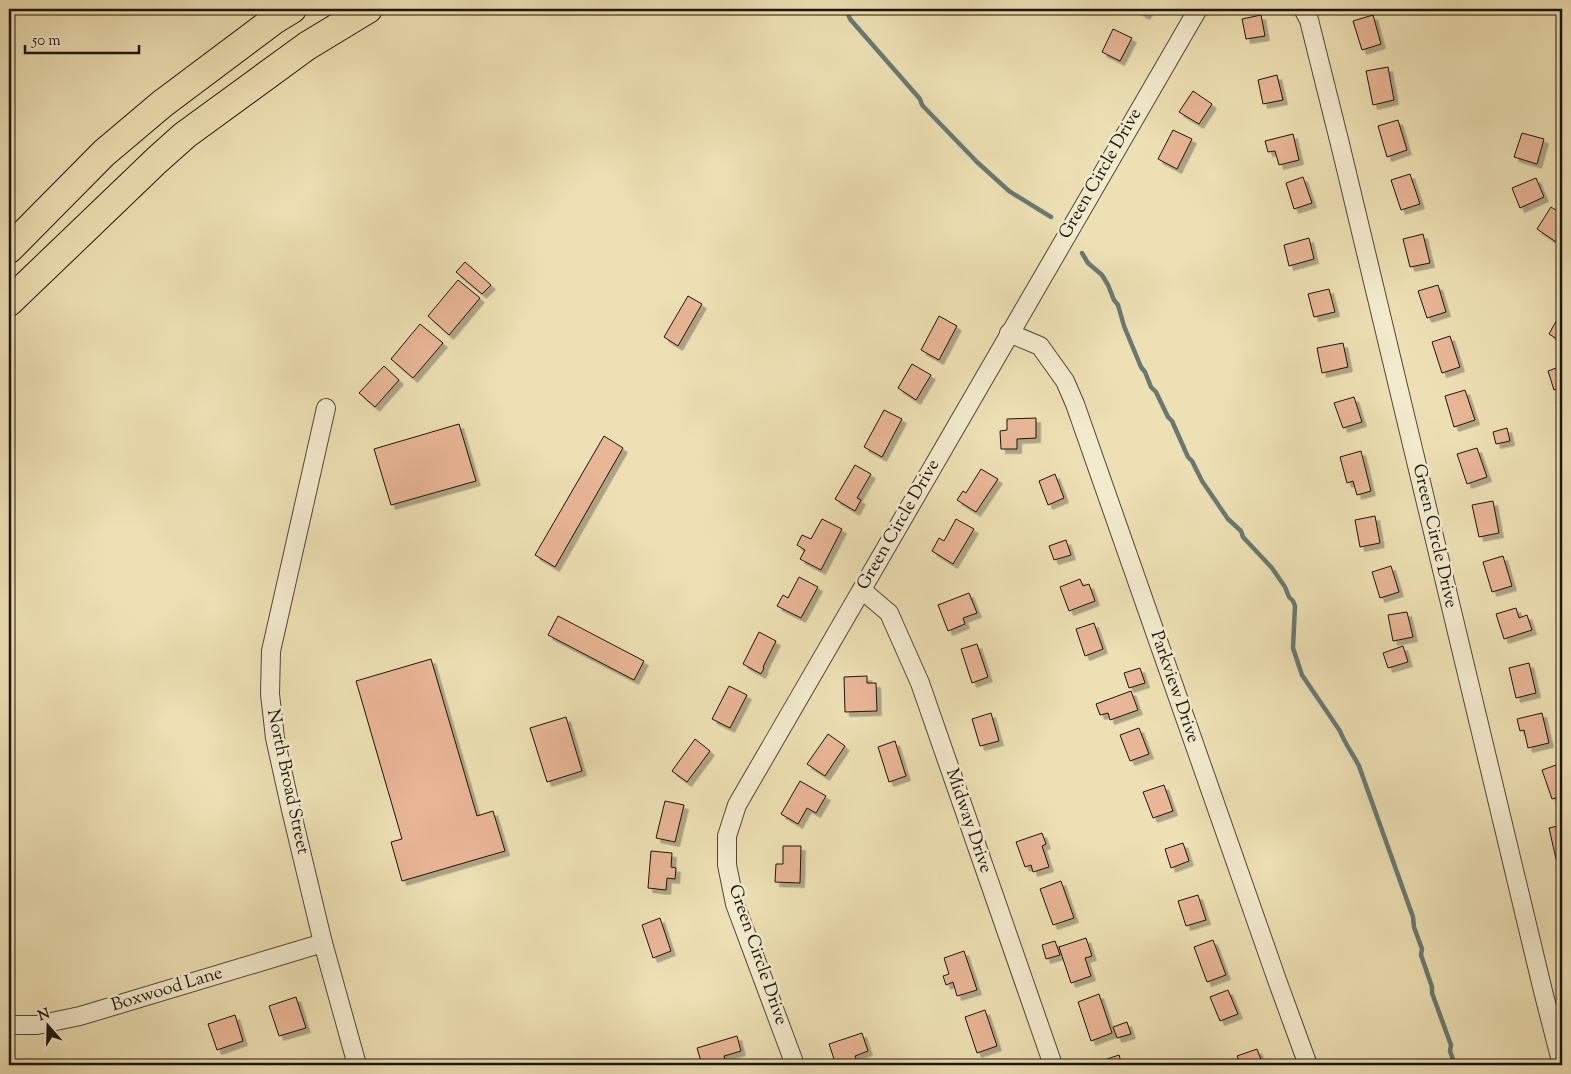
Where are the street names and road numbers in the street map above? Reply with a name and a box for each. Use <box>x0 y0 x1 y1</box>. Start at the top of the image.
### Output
street label: Green Circle Drive <box>1053 104 1149 244</box>
street label: Green Circle Drive <box>851 455 947 595</box>
street label: Green Circle Drive <box>1405 461 1463 611</box>
street label: Parkview Drive <box>1143 627 1205 747</box>
street label: North Broad Street <box>259 707 315 857</box>
street label: Midway Drive <box>938 765 998 877</box>
street label: Green Circle Drive <box>721 881 793 1029</box>
street label: Boxwood Lane <box>108 961 226 1019</box>

